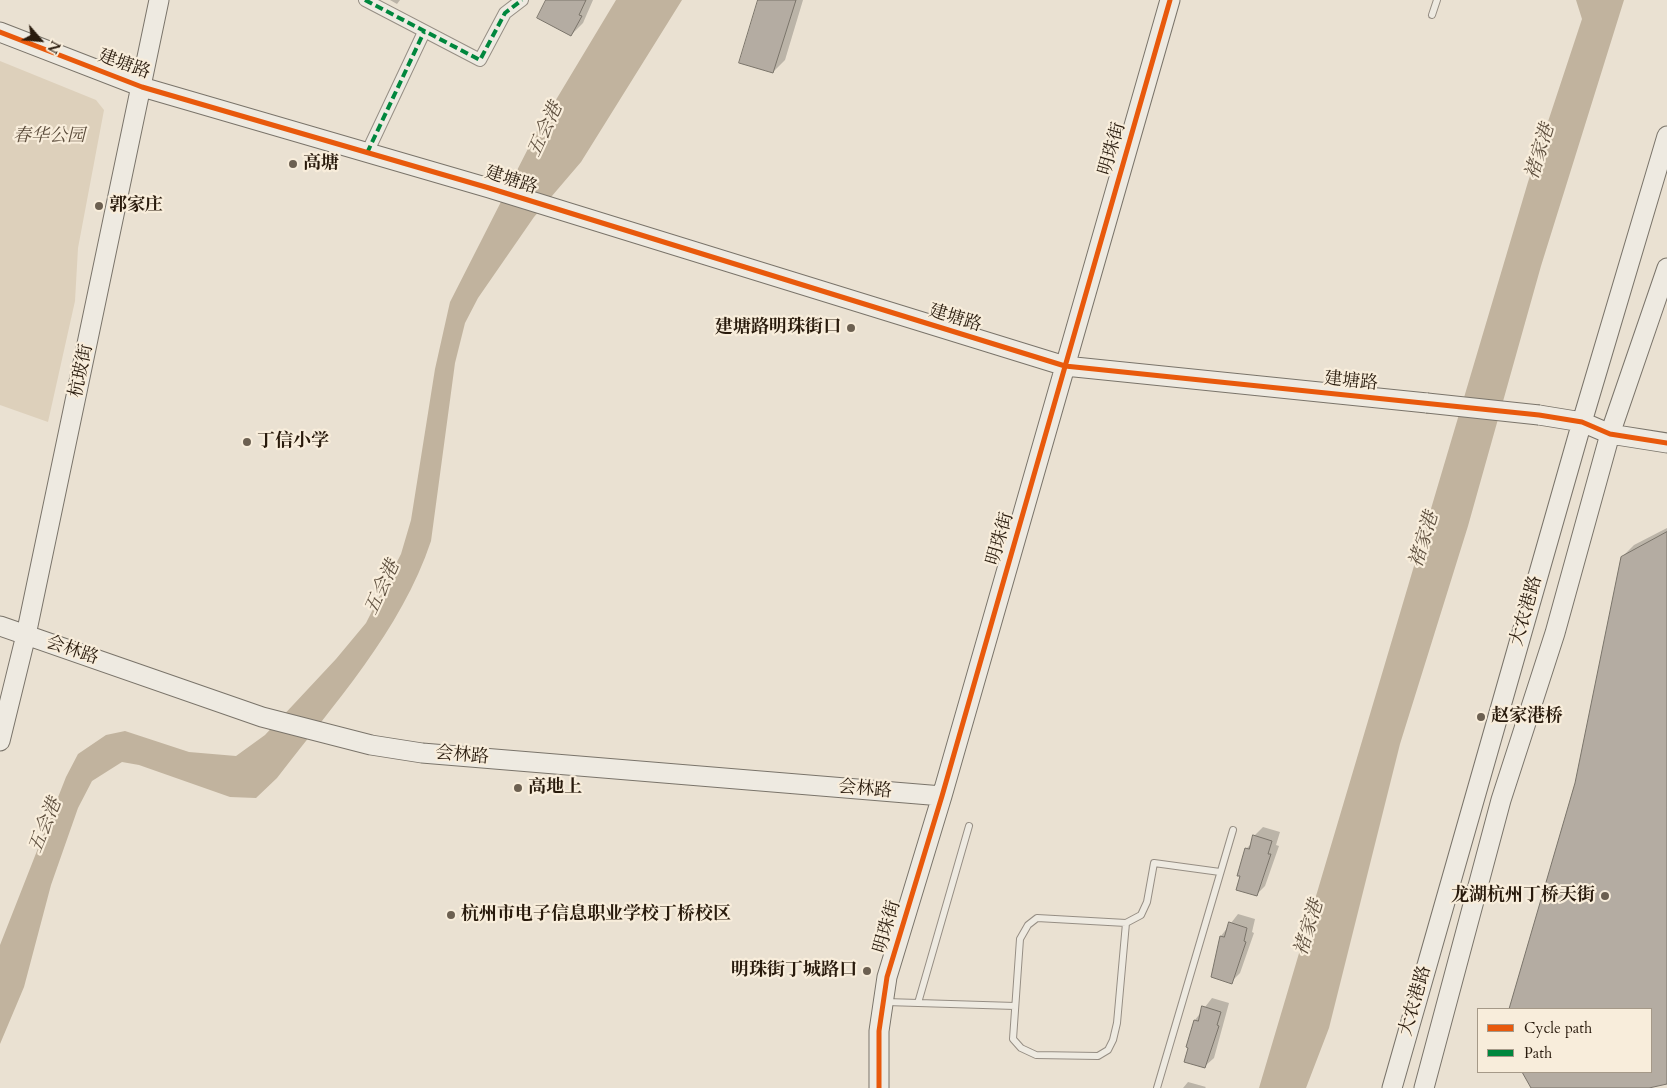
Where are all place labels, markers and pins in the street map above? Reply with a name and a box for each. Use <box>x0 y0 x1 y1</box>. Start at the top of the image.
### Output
place label: 高塘 <box>303 153 339 175</box>
marker: 高塘 <box>287 158 299 170</box>
place label: 郭家庄 <box>109 195 163 217</box>
marker: 郭家庄 <box>93 200 105 212</box>
place label: 建塘路明珠街口 <box>715 317 841 339</box>
marker: 建塘路明珠街口 <box>845 322 857 334</box>
place label: 丁信小学 <box>257 431 329 453</box>
marker: 丁信小学 <box>241 436 253 448</box>
place label: 赵家港桥 <box>1491 706 1563 728</box>
marker: 赵家港桥 <box>1475 711 1487 723</box>
place label: 高地上 <box>528 777 582 799</box>
marker: 高地上 <box>512 782 524 794</box>
place label: 龙湖杭州丁桥天街 <box>1451 885 1595 907</box>
marker: 龙湖杭州丁桥天街 <box>1599 890 1611 902</box>
place label: 杭州市电子信息职业学校丁桥校区 <box>461 904 731 926</box>
marker: 杭州市电子信息职业学校丁桥校区 <box>445 909 457 921</box>
place label: 明珠街丁城路口 <box>731 960 857 982</box>
marker: 明珠街丁城路口 <box>861 965 873 977</box>

